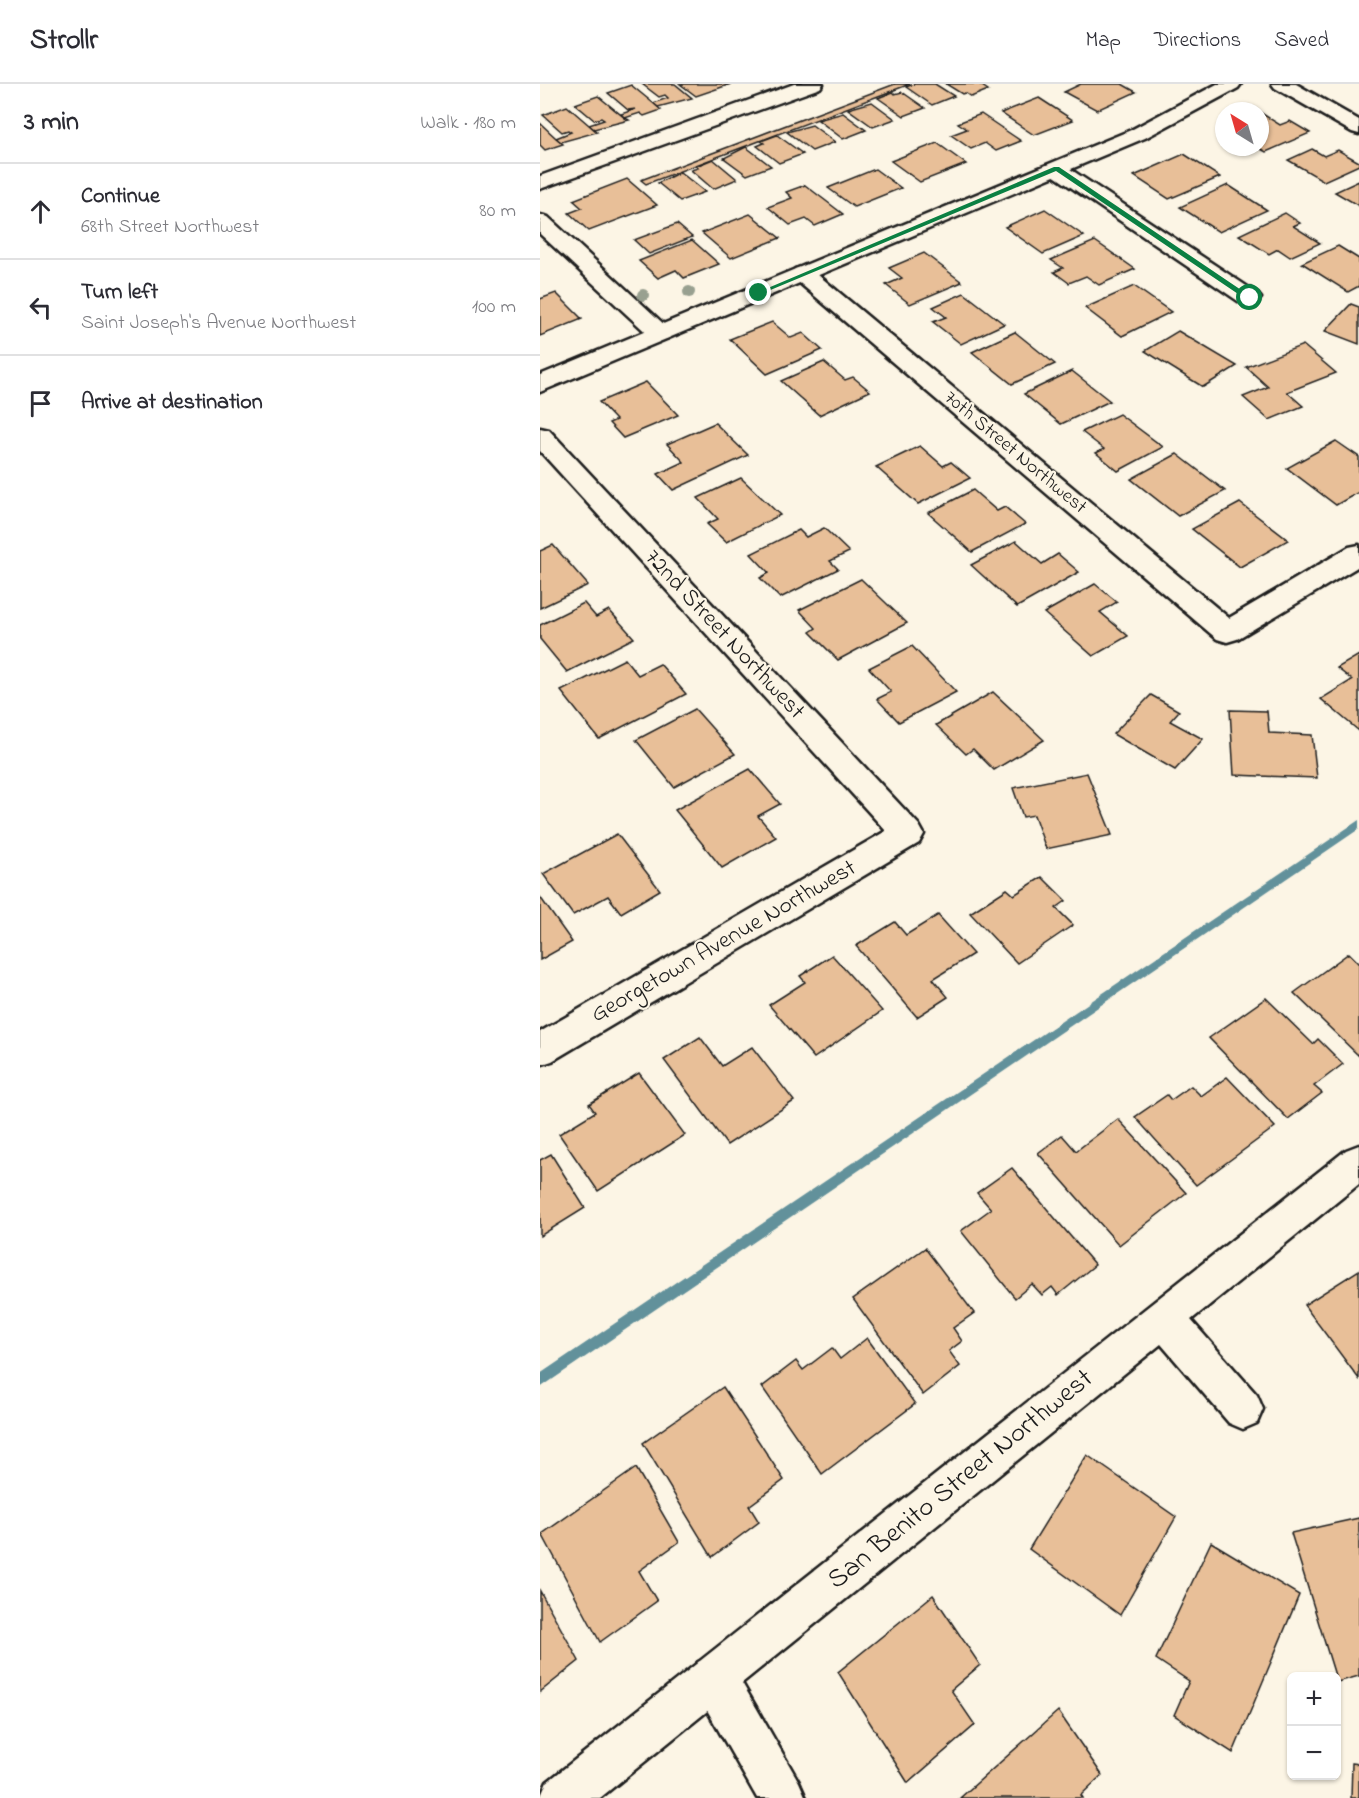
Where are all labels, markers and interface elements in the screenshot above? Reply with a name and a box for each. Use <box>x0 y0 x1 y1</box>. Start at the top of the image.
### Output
text: Strollr <box>30 21 98 62</box>
text: Map <box>1085 26 1121 56</box>
text: Directions <box>1154 26 1241 56</box>
text: Saved <box>1274 26 1329 56</box>
north arrow <box>1215 102 1269 156</box>
text: 3 min <box>24 104 79 142</box>
text: Walk · 180 m <box>420 109 516 138</box>
text: Continue <box>81 181 160 213</box>
icon: ahead <box>24 195 57 228</box>
text: 80 m <box>479 197 516 226</box>
text: 68th Street Northwest <box>81 213 259 242</box>
text: Turn left <box>81 277 158 309</box>
route end <box>745 279 771 305</box>
route start <box>1236 284 1262 310</box>
icon: left <box>24 291 57 324</box>
text: 100 m <box>472 293 516 322</box>
text: Saint Joseph's Avenue Northwest <box>81 309 356 338</box>
street label: 70th Street Northwest <box>937 384 1093 522</box>
icon: arrive <box>24 387 57 420</box>
text: Arrive at destination <box>81 387 263 419</box>
street label: 72nd Street Northwest <box>636 542 812 728</box>
street label: Georgetown Avenue Northwest <box>585 851 863 1033</box>
street label: San Benito Street Northwest <box>819 1360 1103 1600</box>
map controls <box>1287 1672 1341 1780</box>
button: + <box>1287 1672 1341 1726</box>
button: − <box>1287 1726 1341 1780</box>

